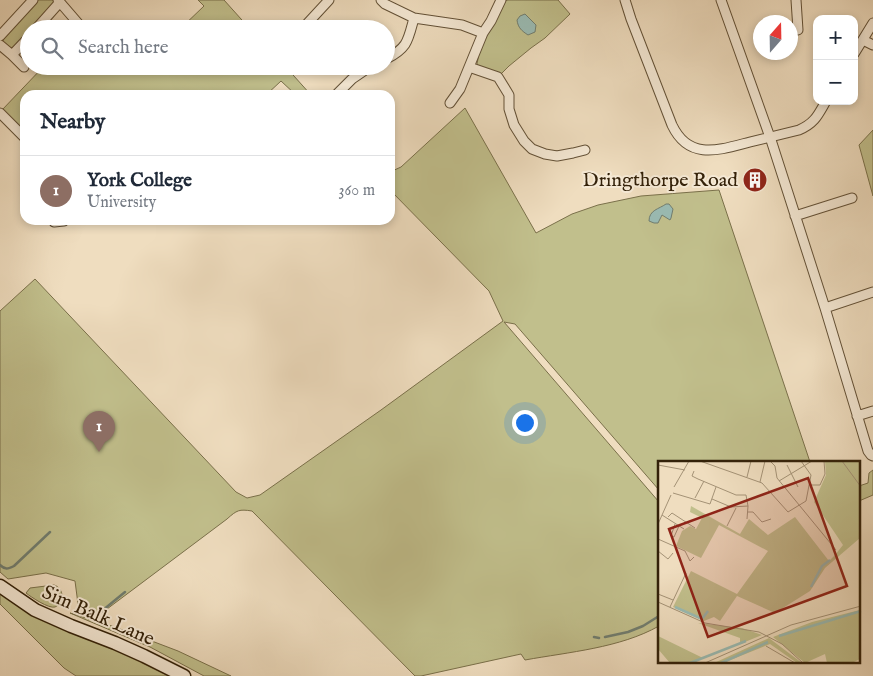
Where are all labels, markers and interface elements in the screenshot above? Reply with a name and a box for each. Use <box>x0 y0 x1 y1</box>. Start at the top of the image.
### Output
north arrow <box>753 15 798 60</box>
map controls <box>813 15 858 105</box>
button: + <box>813 15 858 60</box>
search box <box>20 20 395 75</box>
icon: search <box>38 34 66 62</box>
text: Search here <box>78 36 169 60</box>
button: − <box>813 60 858 105</box>
text: Nearby <box>40 109 105 136</box>
building icon: Dringthorpe Road <box>742 167 768 193</box>
place label: Dringthorpe Road <box>583 168 738 193</box>
text: York College <box>87 169 192 193</box>
text: 1 <box>53 181 59 201</box>
text: 360 m <box>339 181 375 201</box>
text: University <box>87 193 156 213</box>
your location <box>512 410 538 436</box>
pin: 1 <box>83 411 115 452</box>
inset map <box>658 461 860 664</box>
street label: Sim Balk Lane <box>38 580 158 652</box>

